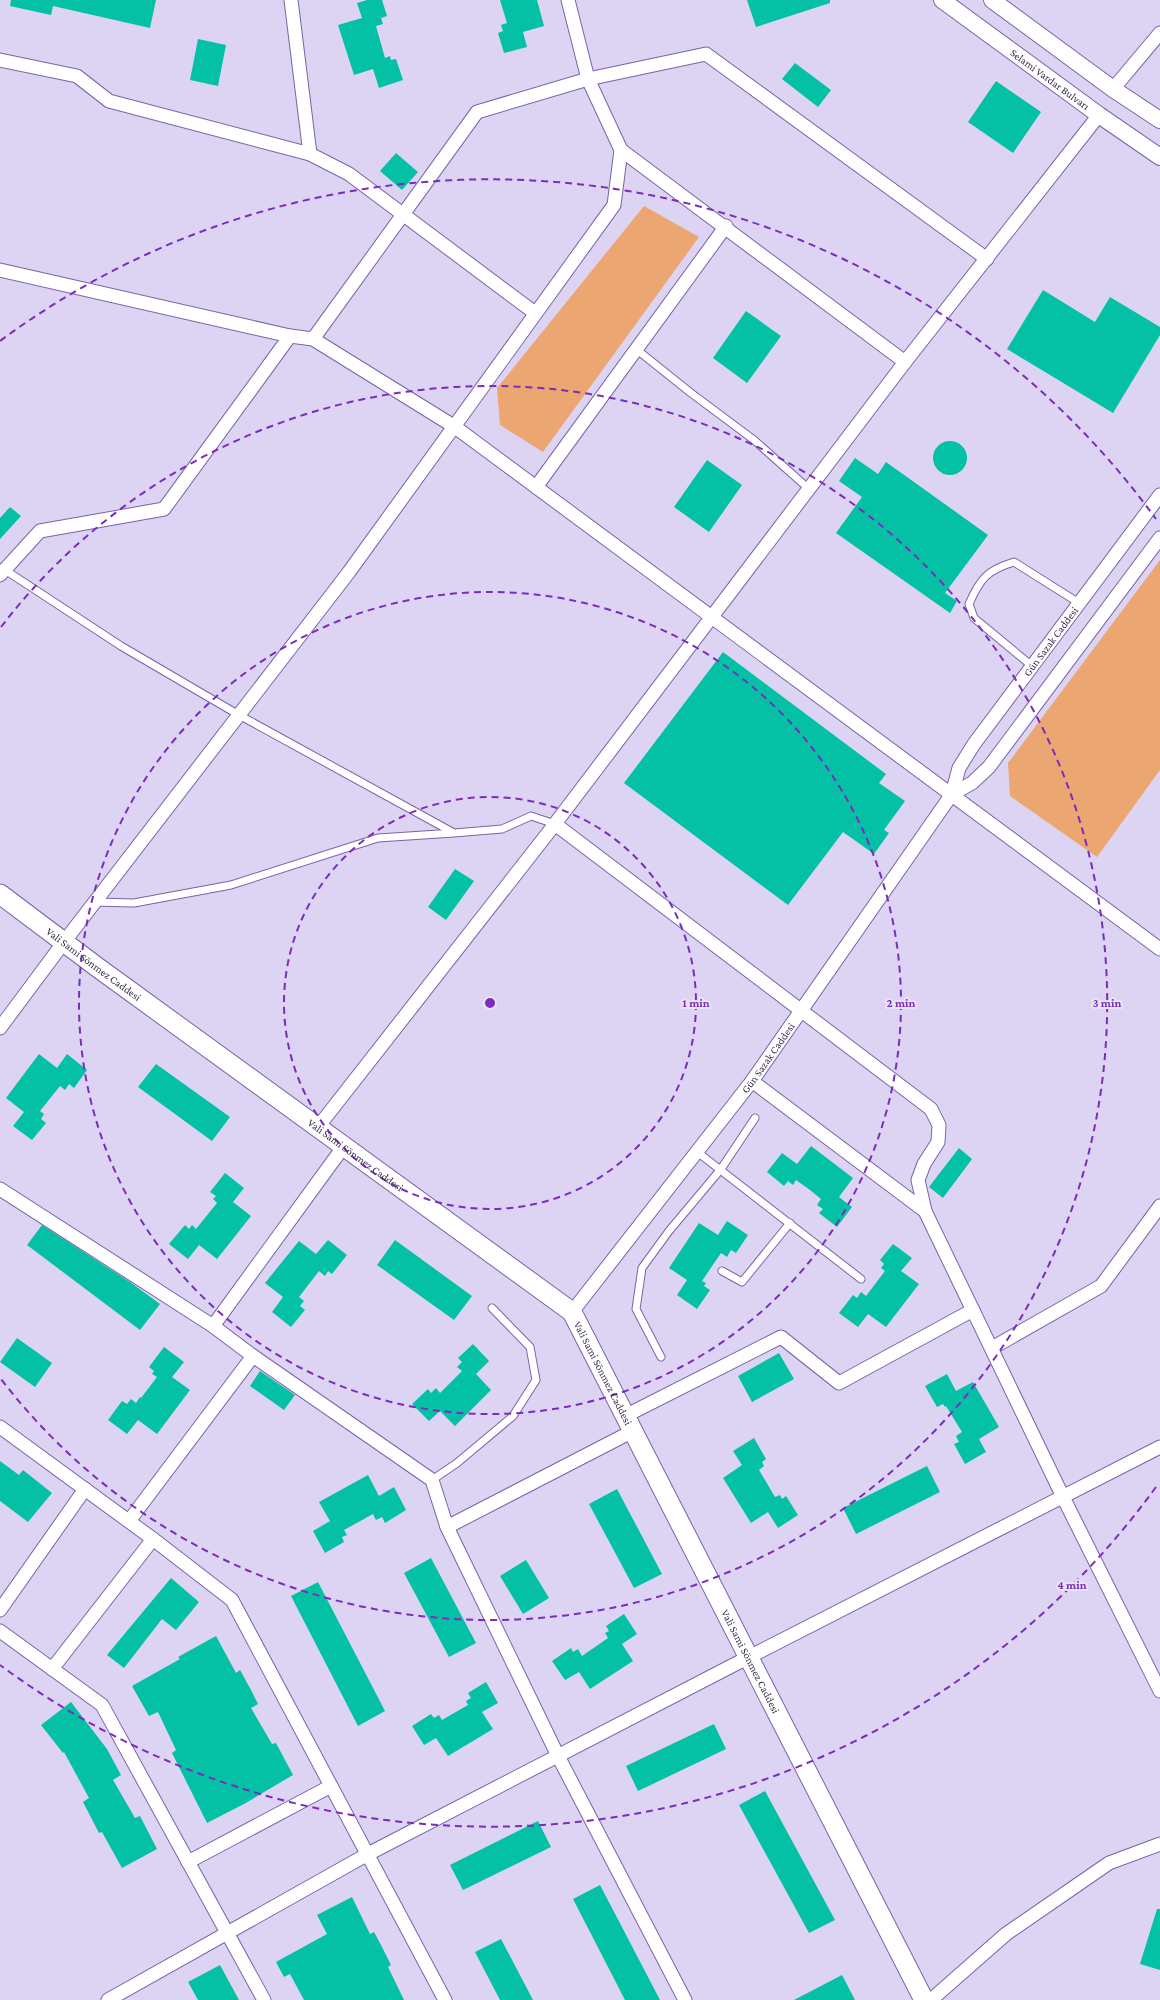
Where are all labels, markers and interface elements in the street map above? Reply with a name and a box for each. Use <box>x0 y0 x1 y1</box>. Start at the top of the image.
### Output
street label: Selami Vardar Bulvarı <box>1008 46 1092 112</box>
street label: Gün Sazak Caddesi <box>1021 604 1080 678</box>
street label: Vali Sami Sönmez Caddesi <box>44 925 144 1003</box>
centre of rings <box>483 996 497 1010</box>
text: 1 min <box>682 996 710 1010</box>
text: 2 min <box>887 996 916 1010</box>
text: 3 min <box>1093 996 1121 1010</box>
street label: Gün Sazak Caddesi <box>739 1020 797 1095</box>
street label: Vali Sami Sönmez Caddesi <box>306 1116 406 1194</box>
street label: Vali Sami Sönmez Caddesi <box>572 1319 635 1427</box>
text: 4 min <box>1057 1578 1087 1592</box>
street label: Vali Sami Sönmez Caddesi <box>719 1608 782 1715</box>

